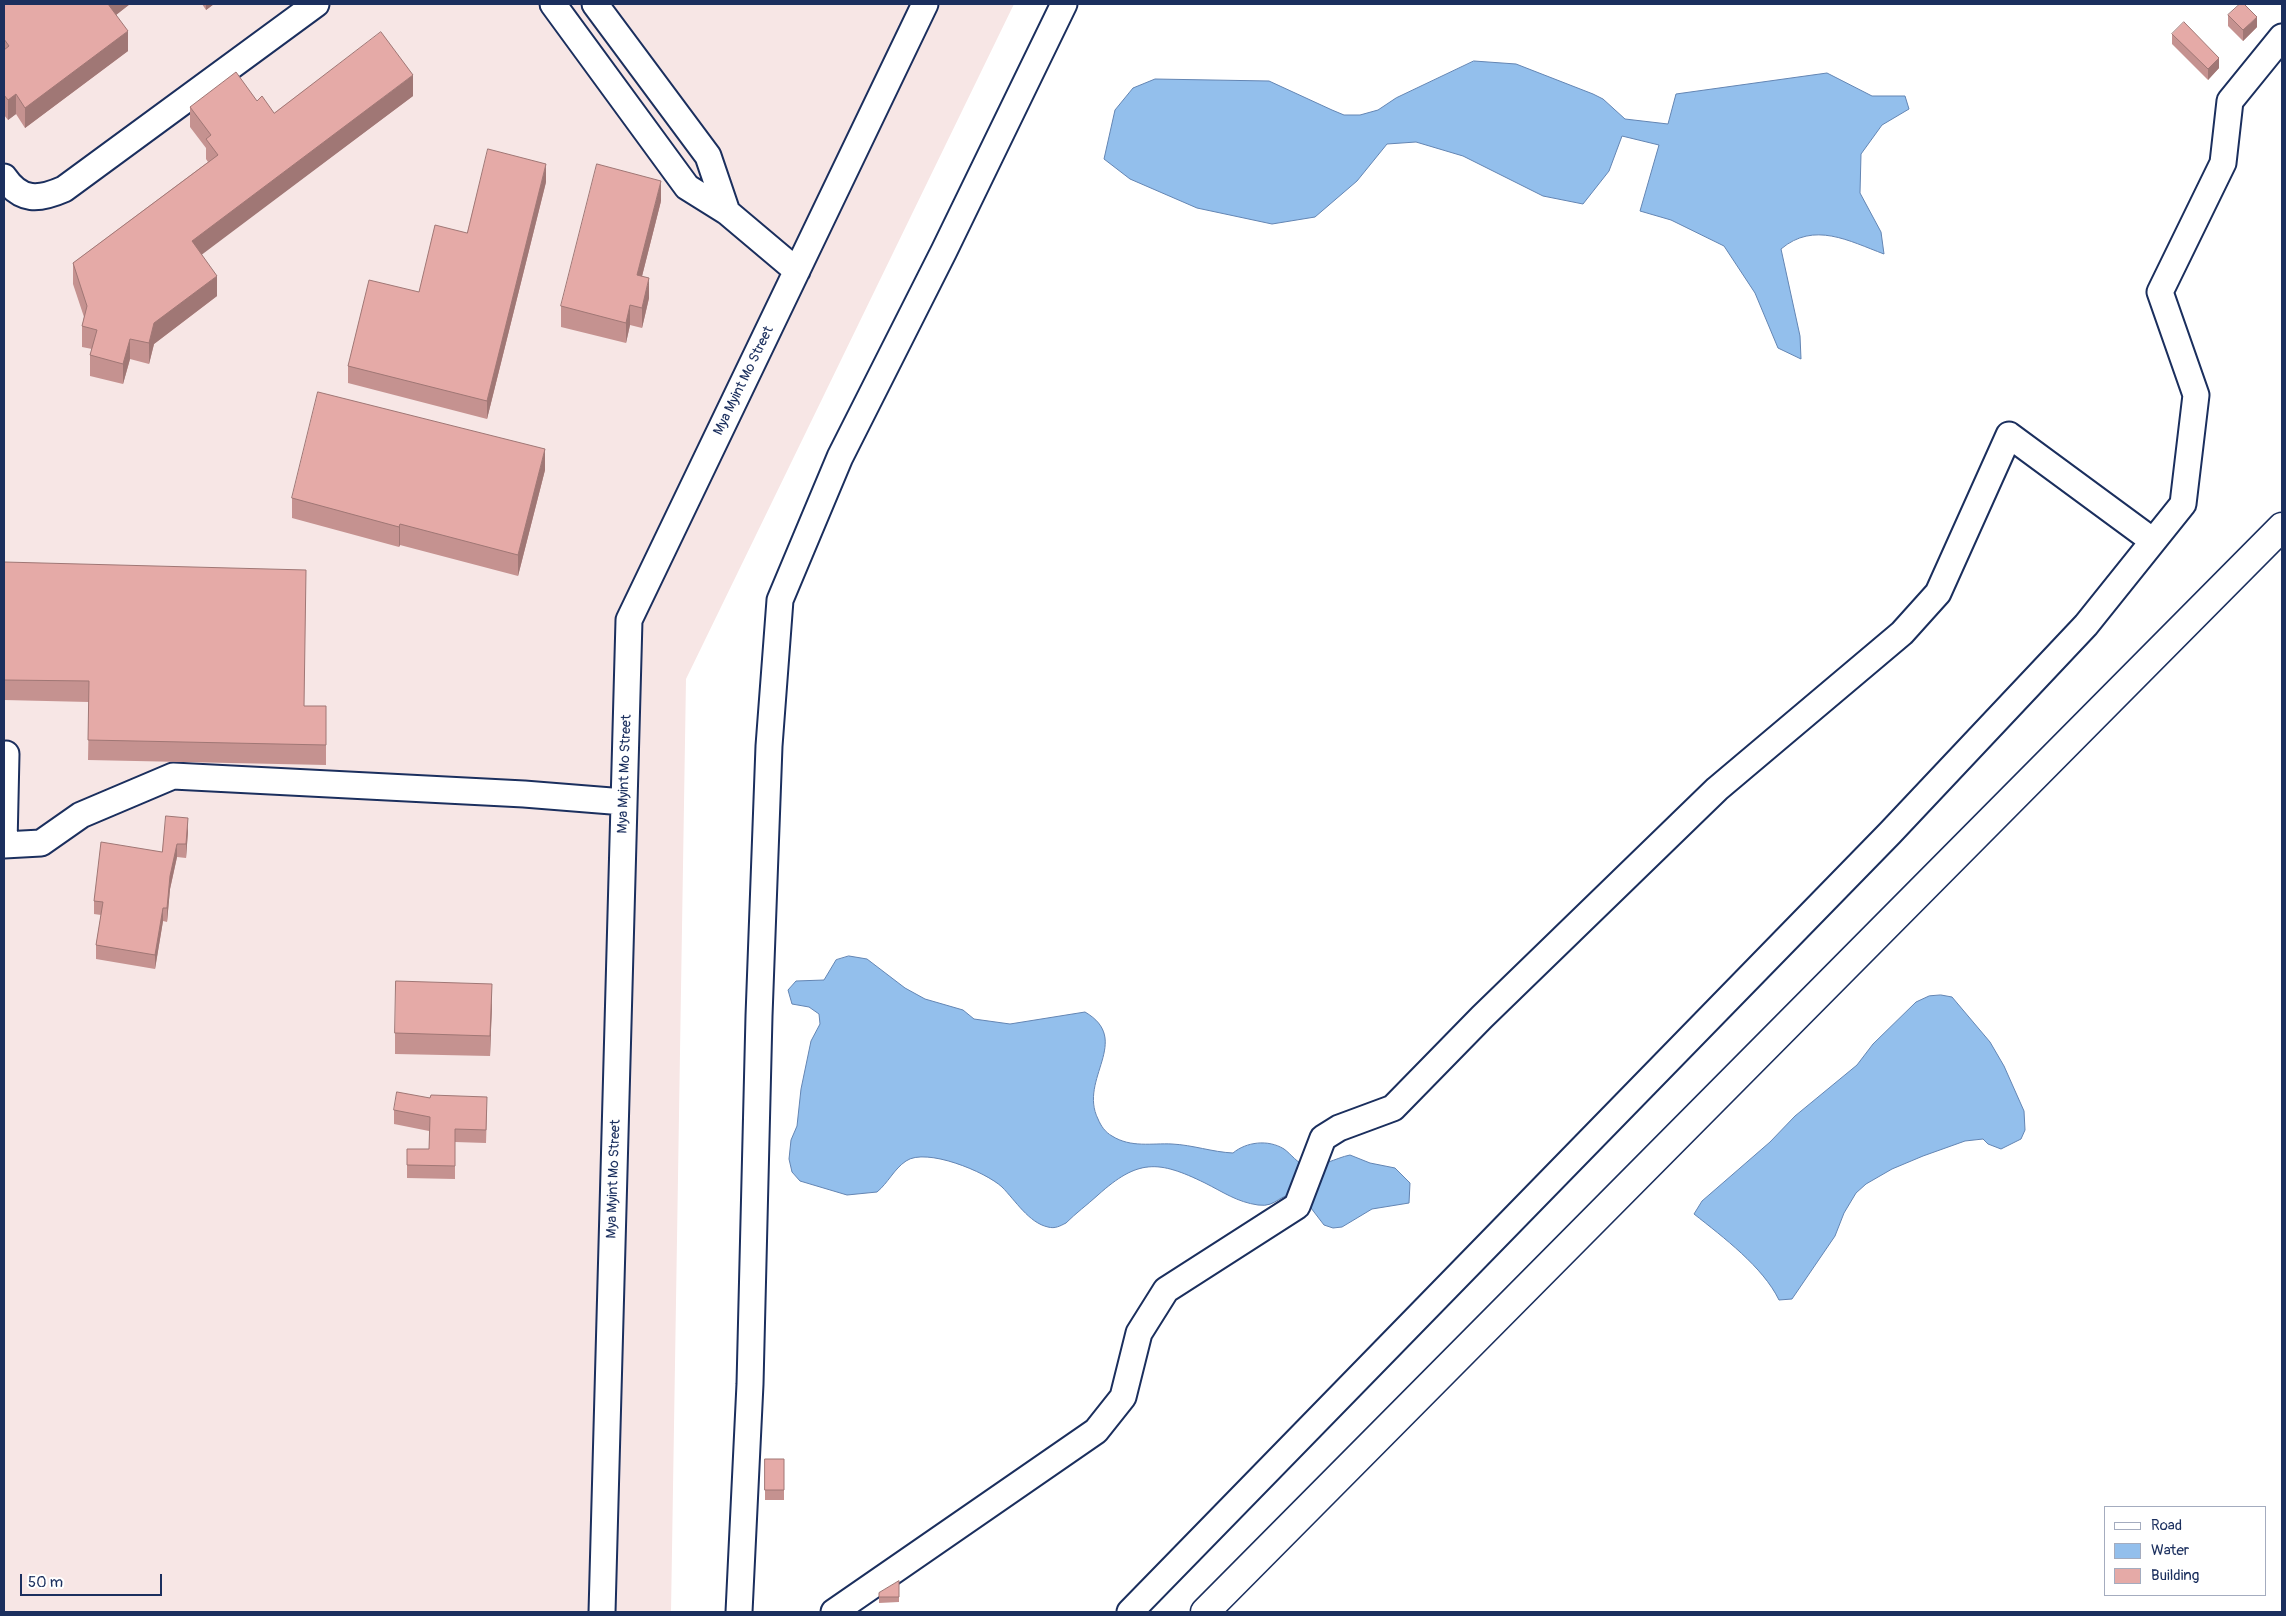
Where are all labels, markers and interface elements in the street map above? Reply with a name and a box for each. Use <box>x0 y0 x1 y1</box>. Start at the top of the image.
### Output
street label: Mya Myint Mo Street <box>710 324 778 438</box>
street label: Mya Myint Mo Street <box>615 714 635 834</box>
street label: Mya Myint Mo Street <box>604 1119 624 1239</box>
legend <box>2104 1506 2266 1596</box>
text: Road <box>2151 1516 2182 1535</box>
text: Water <box>2151 1541 2189 1560</box>
scale bar <box>22 1564 165 1596</box>
text: Building <box>2151 1566 2199 1585</box>
text: 50 m <box>28 1573 63 1592</box>

